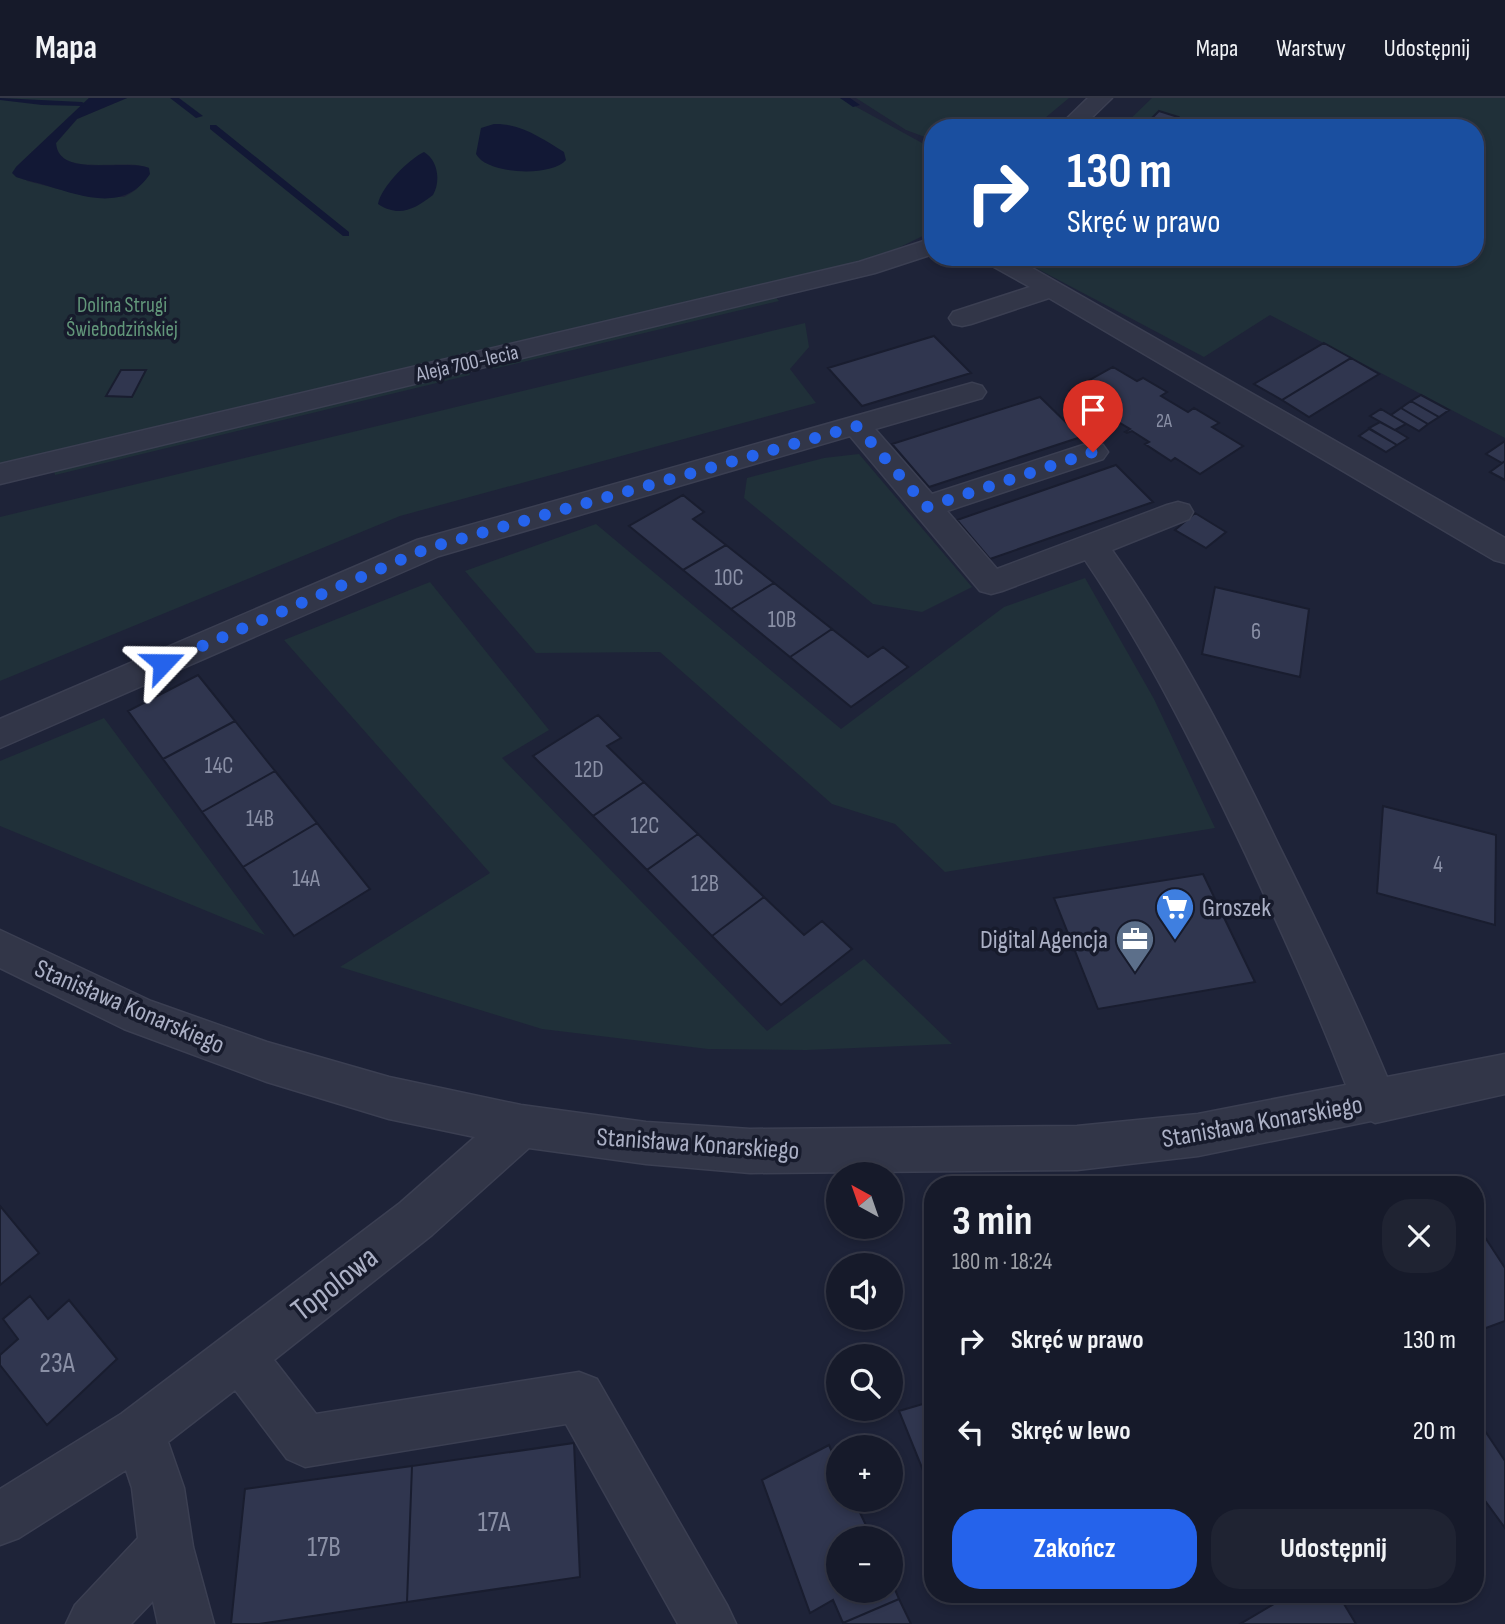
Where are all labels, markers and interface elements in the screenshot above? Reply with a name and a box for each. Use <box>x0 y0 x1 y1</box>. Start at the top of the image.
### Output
text: Mapa <box>35 28 97 68</box>
text: Mapa <box>1196 34 1238 63</box>
text: Warstwy <box>1276 34 1346 63</box>
text: Udostępnij <box>1384 34 1470 63</box>
text: 130 m <box>1067 143 1172 202</box>
icon: right <box>952 147 1043 238</box>
text: Skręć w prawo <box>1067 203 1221 242</box>
park label: Dolina Strugi Świebodzińskiej <box>66 293 178 342</box>
street label: Aleja 700-lecia <box>412 340 521 388</box>
pin <box>1063 380 1123 452</box>
icon: arrive <box>1074 391 1112 429</box>
house number: 2A <box>1156 410 1173 433</box>
house number: 10C <box>714 564 744 592</box>
house number: 10B <box>768 606 796 634</box>
house number: 6 <box>1251 618 1261 646</box>
position arrow <box>126 626 200 700</box>
house number: 14C <box>205 752 233 780</box>
house number: 12D <box>574 756 604 784</box>
house number: 14B <box>246 805 274 833</box>
house number: 12C <box>631 812 659 840</box>
house number: 4 <box>1433 851 1443 879</box>
house number: 14A <box>292 865 320 893</box>
house number: 12B <box>691 870 719 898</box>
supermarket icon: Groszek <box>1154 886 1196 941</box>
place label: Groszek <box>1202 893 1271 924</box>
office icon: Digital Agencja <box>1114 918 1156 973</box>
place label: Digital Agencja <box>980 925 1108 956</box>
street label: Stanisława Konarskiego <box>30 953 229 1061</box>
street label: Stanisława Konarskiego <box>1159 1090 1365 1155</box>
street label: Stanisława Konarskiego <box>595 1122 800 1167</box>
north arrow <box>826 1162 903 1239</box>
map controls <box>826 1162 903 1603</box>
text: 3 min <box>952 1196 1032 1247</box>
button: close <box>1382 1199 1456 1273</box>
street label: Topolowa <box>284 1238 386 1330</box>
text: 180 m · 18:24 <box>952 1248 1052 1276</box>
button: sound <box>826 1253 903 1330</box>
icon: right <box>952 1322 990 1360</box>
text: Skręć w prawo <box>1011 1325 1144 1356</box>
text: 130 m <box>1404 1325 1456 1356</box>
button: search <box>826 1344 903 1421</box>
house number: 23A <box>39 1347 76 1380</box>
icon: left <box>952 1413 990 1451</box>
text: Skręć w lewo <box>1011 1416 1131 1447</box>
text: 20 m <box>1413 1416 1456 1447</box>
button: + <box>826 1435 903 1512</box>
house number: 17A <box>478 1506 511 1539</box>
button: Zakończ <box>952 1509 1197 1589</box>
button: Udostępnij <box>1211 1509 1456 1589</box>
button: − <box>826 1526 903 1603</box>
house number: 17B <box>307 1531 341 1564</box>

